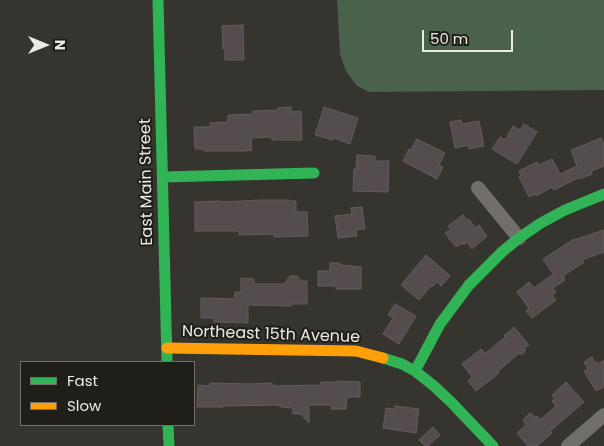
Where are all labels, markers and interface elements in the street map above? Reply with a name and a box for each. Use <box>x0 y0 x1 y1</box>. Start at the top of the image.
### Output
north arrow <box>20 20 70 70</box>
scale bar <box>424 20 515 52</box>
text: 50 m <box>430 28 468 49</box>
text: N <box>50 40 70 50</box>
street label: East Main Street <box>136 118 158 246</box>
street label: Northeast 15th Avenue <box>182 322 360 348</box>
legend <box>20 361 195 426</box>
text: Fast <box>67 370 98 391</box>
text: Slow <box>67 395 101 416</box>

